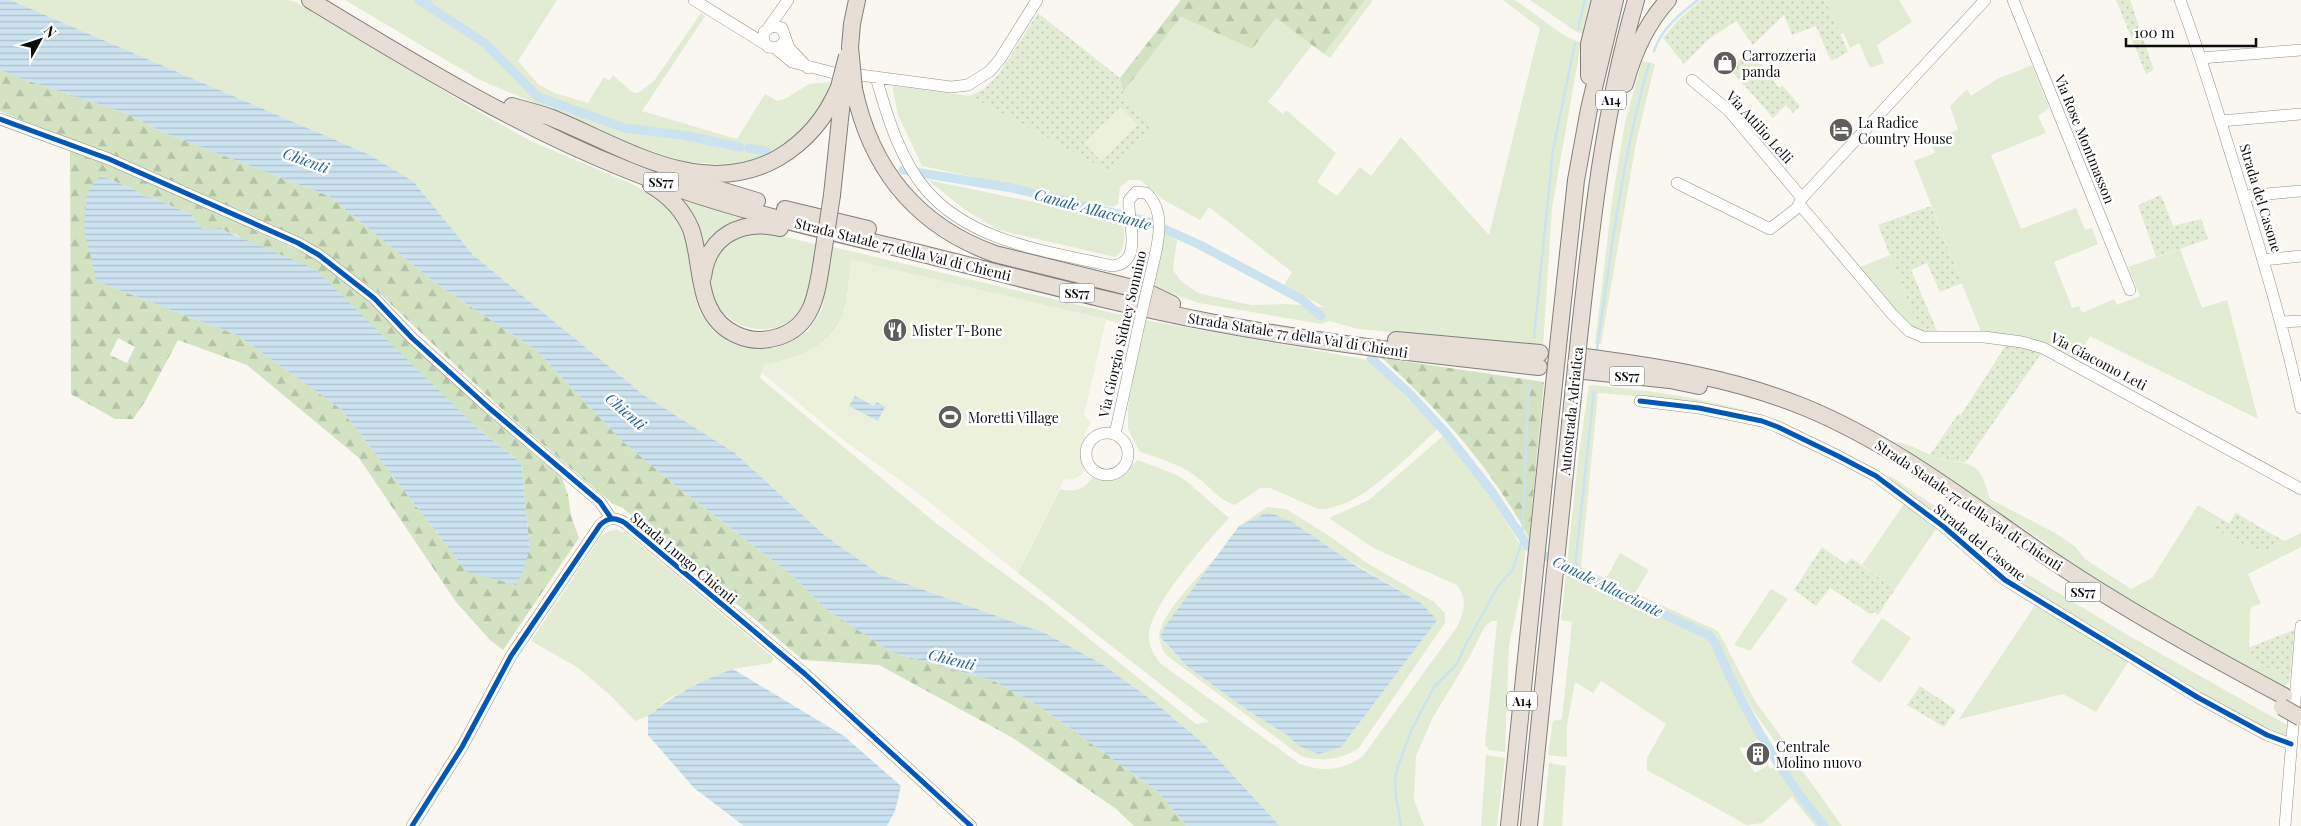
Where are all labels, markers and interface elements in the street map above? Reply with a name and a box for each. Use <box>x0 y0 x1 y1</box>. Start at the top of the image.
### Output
north arrow <box>15 15 65 65</box>
scale bar <box>2126 15 2256 47</box>
text: N <box>40 21 61 41</box>
text: 100 m <box>2134 22 2175 42</box>
place label: Carrozzeria panda <box>1742 46 1816 81</box>
shop icon: Carrozzeria panda <box>1712 50 1738 76</box>
street label: Via Rose Montmasson <box>2050 71 2120 207</box>
street label: Via Attilio Lelli <box>1722 86 1798 167</box>
road number: A14 <box>1596 90 1626 110</box>
place label: La Radice Country House <box>1858 113 1953 148</box>
hotel icon: La Radice Country House <box>1828 117 1854 143</box>
street label: Strada del Casone <box>2235 141 2287 255</box>
water label: Chienti <box>280 143 332 178</box>
road number: SS77 <box>644 172 678 192</box>
water label: Canale Allacciante <box>1032 184 1154 234</box>
street label: Strada Statale 77 della Val di Chienti <box>793 213 1013 285</box>
street label: Via Giorgio Sidney Sonnino <box>1093 248 1151 420</box>
road number: SS77 <box>1060 284 1094 302</box>
street label: Strada Statale 77 della Val di Chienti <box>1187 308 1409 362</box>
restaurant icon: Mister T-Bone <box>882 317 908 343</box>
place label: Mister T-Bone <box>912 321 1002 340</box>
street label: Via Giacomo Leti <box>2047 327 2150 394</box>
street label: Autostrada Adriatica <box>1555 346 1587 477</box>
road number: SS77 <box>1610 366 1644 386</box>
water label: Chienti <box>602 388 651 434</box>
sports icon: Moretti Village <box>937 404 963 430</box>
place label: Moretti Village <box>968 408 1059 427</box>
street label: Strada Statale 77 della Val di Chienti <box>1872 435 2066 575</box>
street label: Strada del Casone <box>1930 499 2030 585</box>
street label: Strada Lungo Chienti <box>627 508 741 608</box>
water label: Canale Allacciante <box>1550 551 1667 622</box>
road number: SS77 <box>2066 582 2100 602</box>
water label: Chienti <box>927 644 978 675</box>
road number: A14 <box>1507 691 1537 710</box>
place label: Centrale Molino nuovo <box>1776 737 1862 772</box>
building icon: Centrale Molino nuovo <box>1745 741 1771 767</box>

